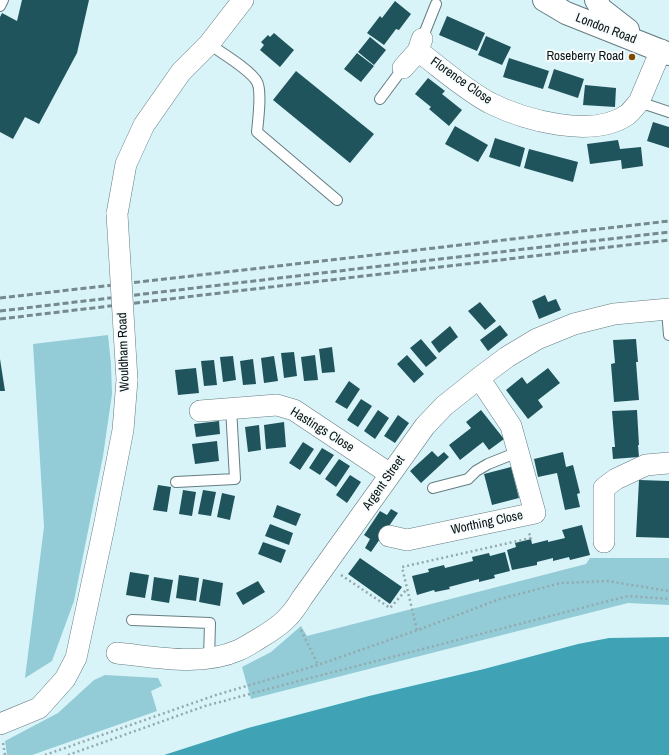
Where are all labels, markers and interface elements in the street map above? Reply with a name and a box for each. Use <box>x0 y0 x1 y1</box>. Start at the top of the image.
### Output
street label: London Road <box>573 10 639 48</box>
place label: Roseberry Road <box>546 49 624 65</box>
marker: Roseberry Road <box>627 52 637 62</box>
street label: Florence Close <box>427 54 495 108</box>
street label: Wouldham Road <box>115 312 133 392</box>
street label: Hastings Close <box>287 404 357 456</box>
street label: Argent Street <box>360 453 408 513</box>
street label: Worthing Close <box>450 508 524 538</box>

